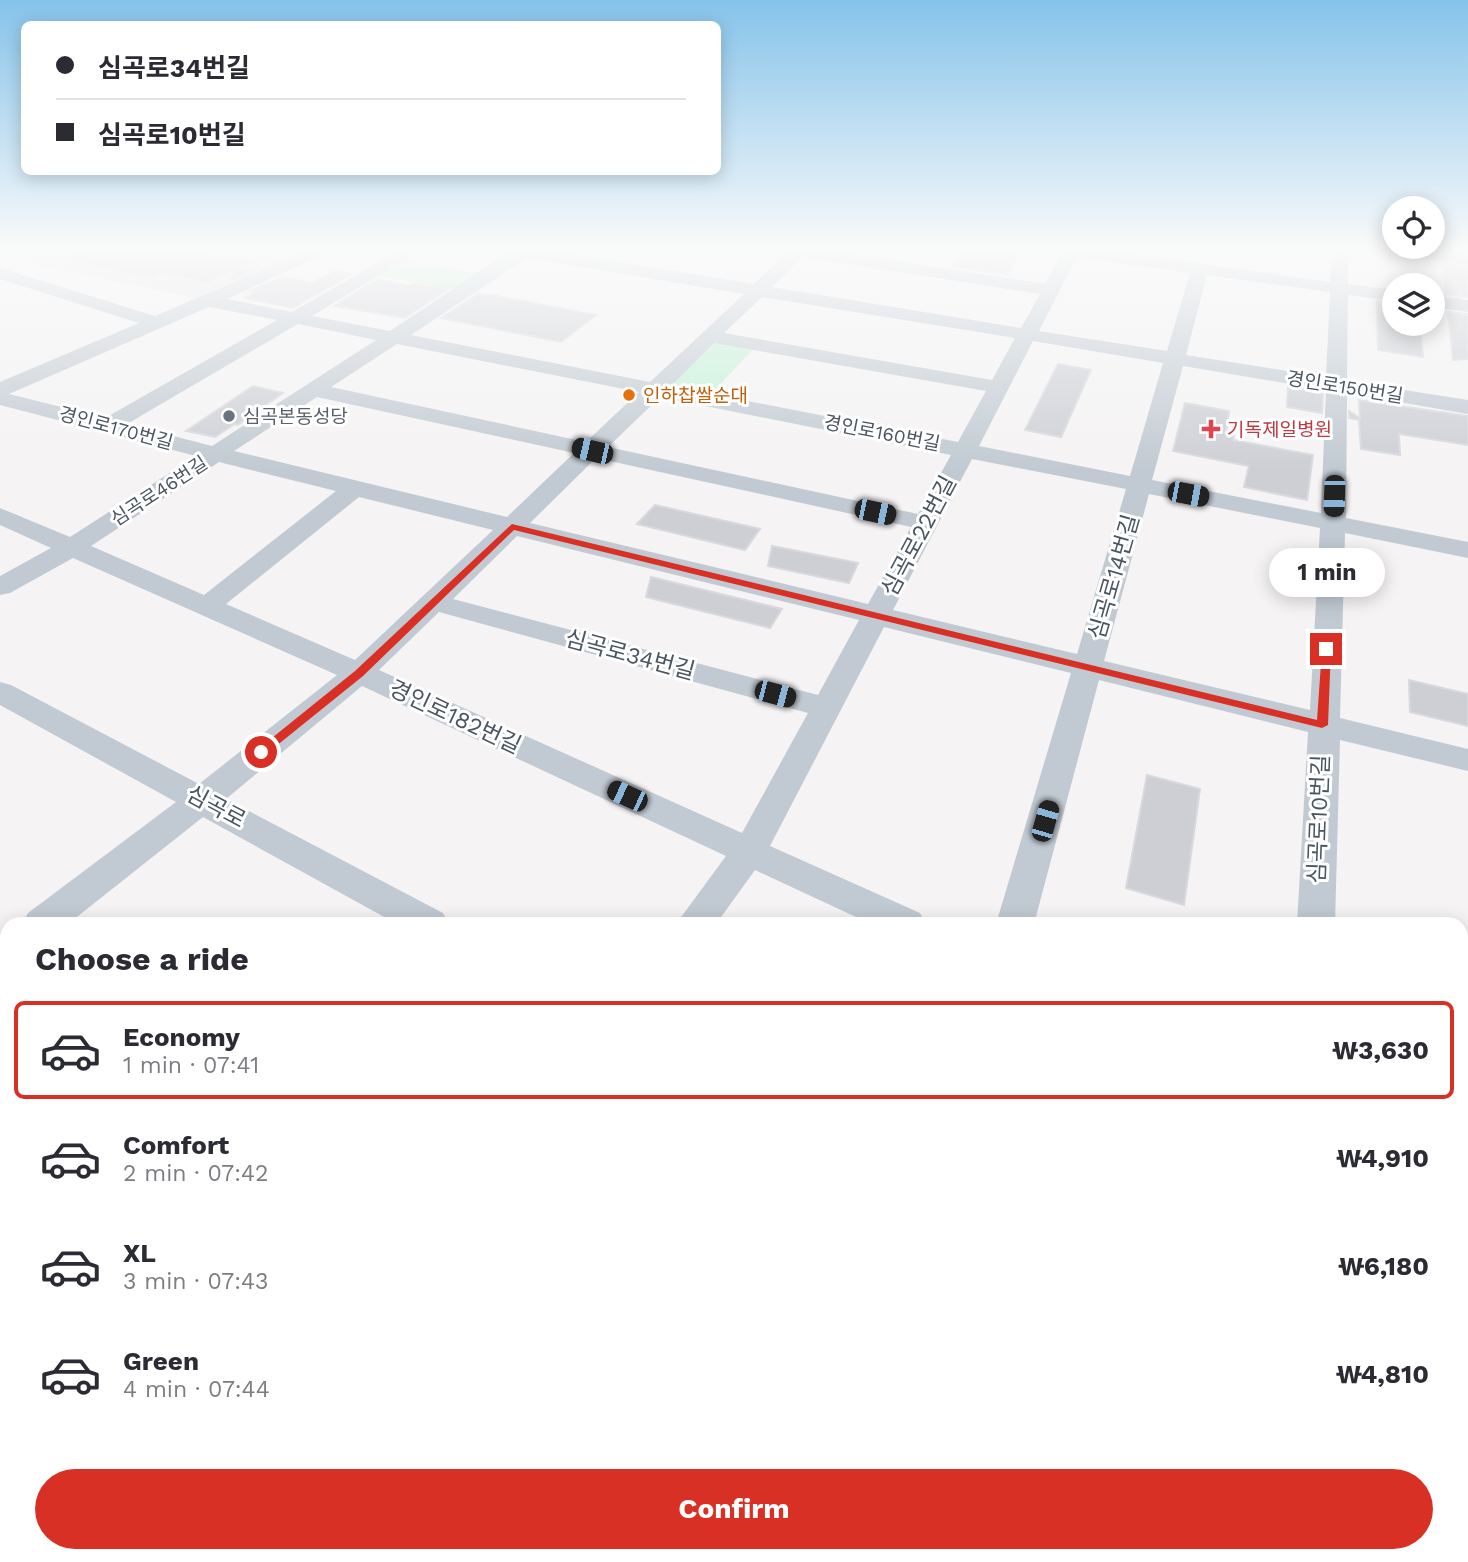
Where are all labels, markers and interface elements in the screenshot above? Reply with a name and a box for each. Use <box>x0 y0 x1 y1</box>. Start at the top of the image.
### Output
text: 심곡로34번길 <box>98 53 250 83</box>
text: 심곡로10번길 <box>98 120 246 150</box>
map controls <box>1382 196 1445 336</box>
button: locate <box>1382 196 1445 259</box>
button: layers <box>1382 273 1445 336</box>
street label: 경인로150번길 <box>1285 366 1405 408</box>
place label: 인하찹쌀순대 <box>643 384 748 407</box>
marker: 인하찹쌀순대 <box>621 387 637 403</box>
street label: 경인로170번길 <box>57 402 175 454</box>
place label: 심곡본동성당 <box>243 405 348 428</box>
marker: 심곡본동성당 <box>221 408 237 424</box>
street label: 경인로160번길 <box>822 410 942 456</box>
place label: 기독제일병원 <box>1227 418 1332 441</box>
marker: 기독제일병원 <box>1201 419 1221 439</box>
car <box>570 436 615 466</box>
street label: 심곡로46번길 <box>106 451 212 531</box>
street label: 심곡로22번길 <box>876 471 962 601</box>
car <box>1323 475 1346 517</box>
car <box>1166 480 1211 508</box>
car <box>853 497 898 527</box>
street label: 심곡로14번길 <box>1083 511 1145 643</box>
callout: 1 min <box>1268 548 1384 596</box>
text: 1 min <box>1297 559 1357 586</box>
street label: 심곡로34번길 <box>562 625 698 685</box>
route end <box>1310 633 1342 665</box>
street label: 경인로182번길 <box>385 675 525 759</box>
car <box>752 678 799 710</box>
route start <box>245 736 277 768</box>
street label: 심곡로10번길 <box>1303 754 1335 884</box>
car <box>604 778 651 814</box>
street label: 심곡로 <box>182 780 250 834</box>
car <box>1030 798 1061 844</box>
text: Choose a ride <box>35 940 249 978</box>
icon: car <box>39 1019 102 1082</box>
text: Economy <box>123 1022 240 1052</box>
text: ₩3,630 <box>1332 1035 1429 1065</box>
text: 1 min · 07:41 <box>123 1052 259 1079</box>
icon: car <box>39 1127 102 1190</box>
text: Comfort <box>123 1130 229 1160</box>
text: ₩4,910 <box>1336 1143 1429 1173</box>
text: 2 min · 07:42 <box>123 1160 268 1187</box>
icon: car <box>39 1235 102 1298</box>
text: XL <box>123 1238 156 1268</box>
text: ₩6,180 <box>1338 1251 1429 1281</box>
text: 3 min · 07:43 <box>123 1268 268 1295</box>
icon: car <box>39 1343 102 1406</box>
text: Green <box>123 1346 199 1376</box>
text: ₩4,810 <box>1336 1359 1429 1389</box>
text: 4 min · 07:44 <box>123 1376 270 1403</box>
button: Confirm <box>35 1469 1433 1549</box>

